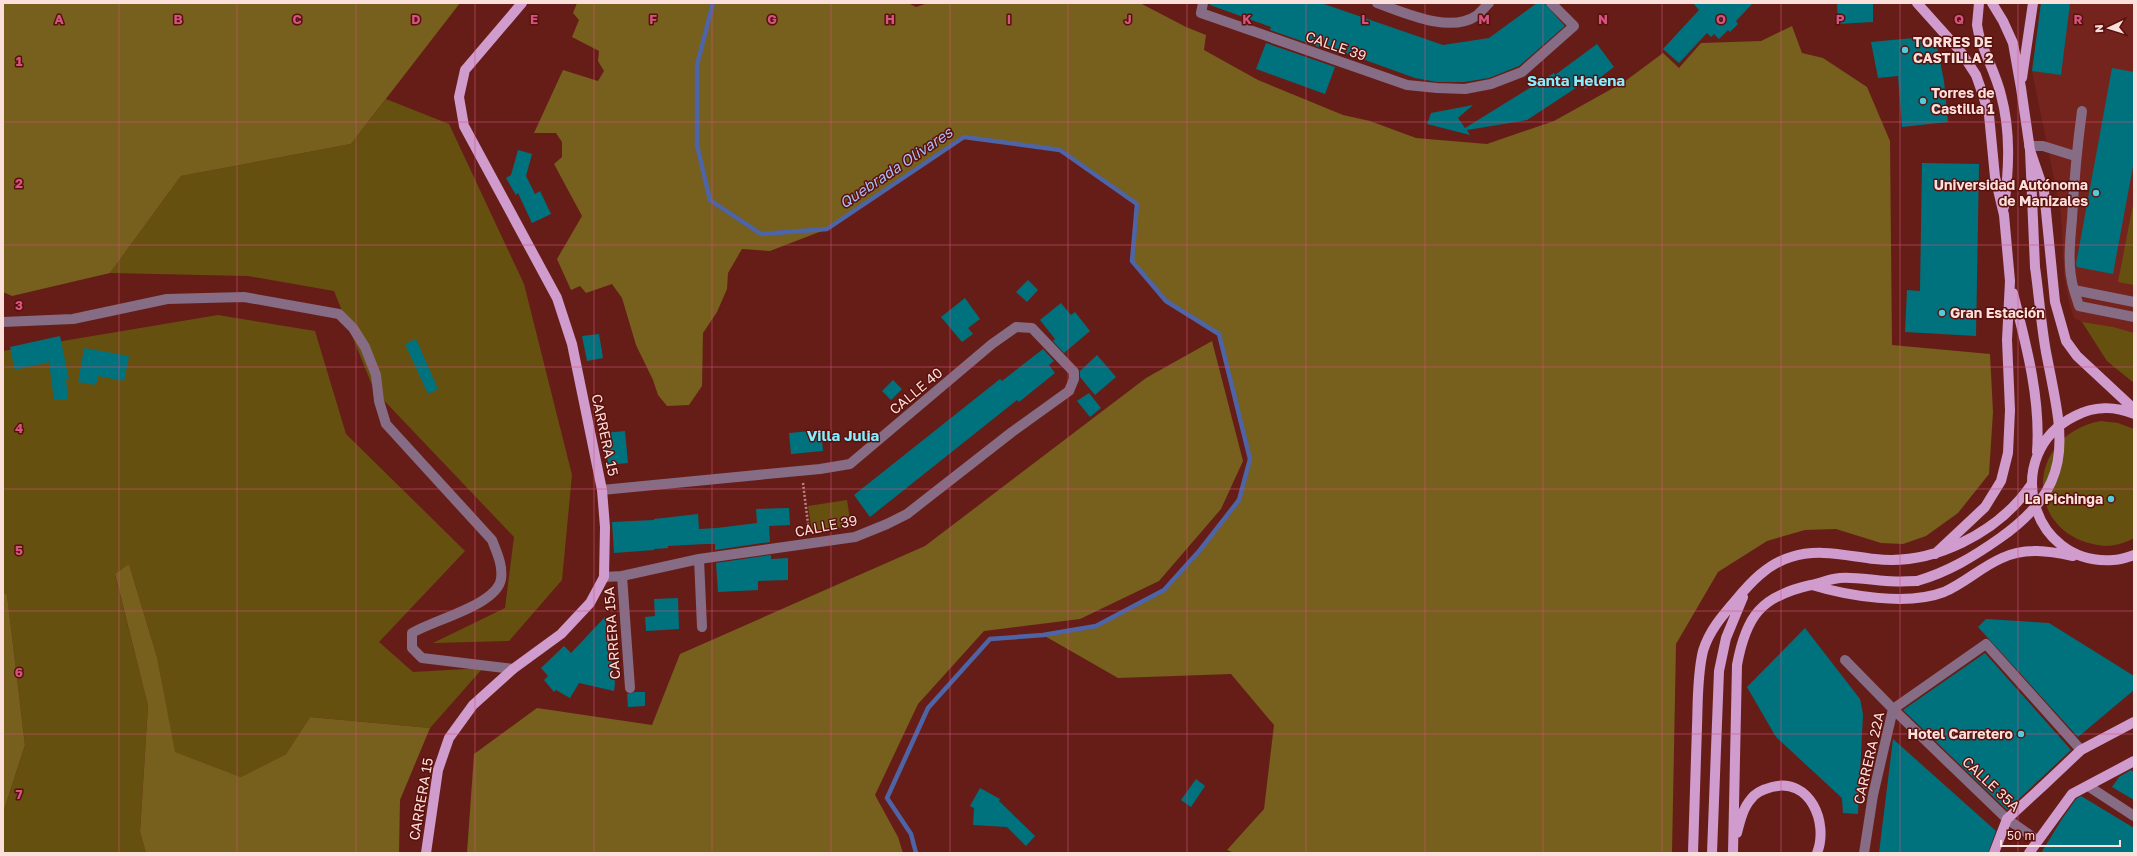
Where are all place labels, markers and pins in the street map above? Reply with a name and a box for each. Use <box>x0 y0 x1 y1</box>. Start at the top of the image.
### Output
place label: TORRES DE CASTILLA 2 <box>1913 33 1994 66</box>
marker: TORRES DE CASTILLA 2 <box>1900 45 1910 55</box>
place label: Torres de Castilla 1 <box>1931 84 1995 117</box>
marker: Torres de Castilla 1 <box>1918 96 1928 106</box>
place label: Universidad Autónoma de Manizales <box>1934 176 2088 209</box>
marker: Universidad Autónoma de Manizales <box>2091 188 2101 198</box>
place label: Gran Estación <box>1950 304 2045 321</box>
marker: Gran Estación <box>1937 308 1947 318</box>
place label: La Pichinga <box>2024 490 2103 507</box>
marker: La Pichinga <box>2106 494 2116 504</box>
place label: Hotel Carretero <box>1908 725 2013 742</box>
marker: Hotel Carretero <box>2016 729 2026 739</box>

